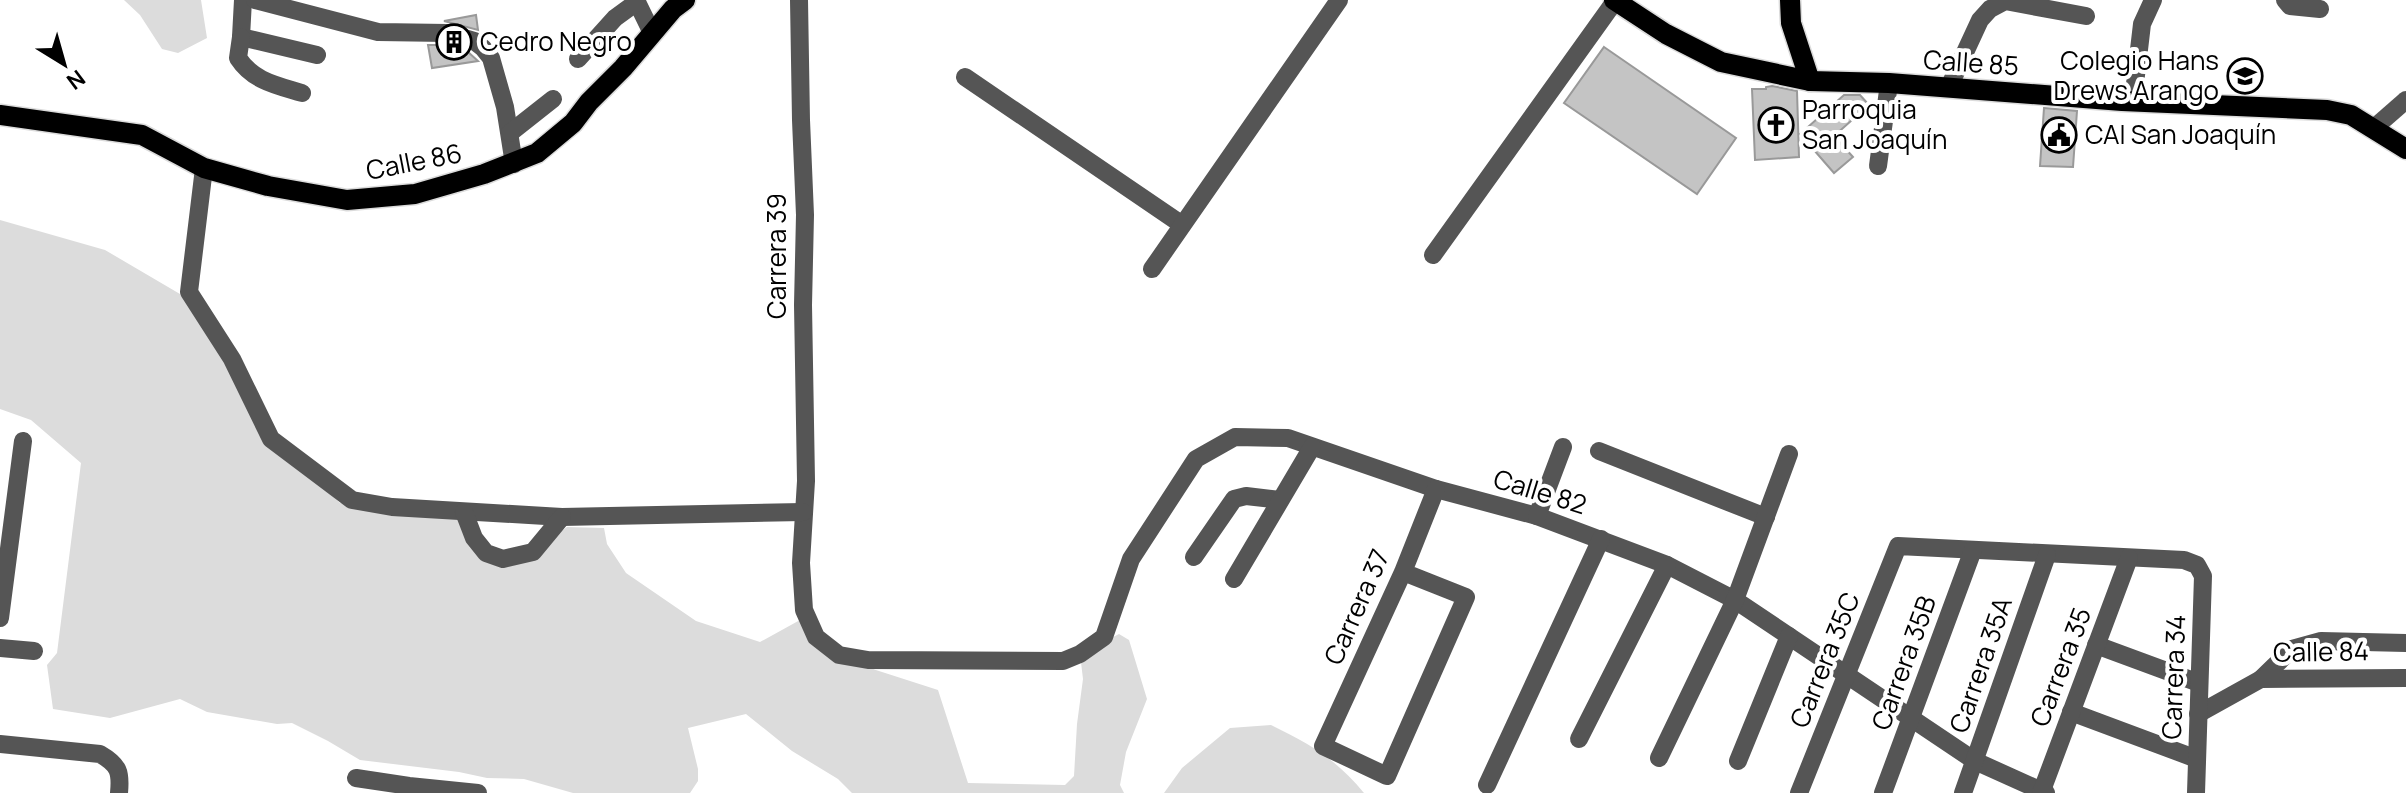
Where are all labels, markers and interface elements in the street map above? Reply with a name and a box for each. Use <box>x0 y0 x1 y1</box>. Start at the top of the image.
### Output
building icon: Cedro Negro <box>435 23 473 61</box>
place label: Cedro Negro <box>480 23 632 59</box>
north arrow <box>24 24 104 104</box>
street label: Calle 85 <box>1922 41 2020 83</box>
place label: Colegio Hans Drews Arango <box>2053 42 2219 108</box>
school or university icon: Colegio Hans Drews Arango <box>2226 57 2264 95</box>
text: N <box>61 63 91 97</box>
place label: Parroquia San Joaquín <box>1802 91 1947 157</box>
church icon: Parroquia San Joaquín <box>1757 106 1795 144</box>
public building icon: CAI San Joaquín <box>2040 116 2078 154</box>
place label: CAI San Joaquín <box>2085 116 2276 152</box>
street label: Calle 86 <box>363 134 465 188</box>
street label: Carrera 39 <box>758 193 794 319</box>
street label: Calle 82 <box>1489 460 1591 522</box>
street label: Carrera 37 <box>1315 543 1397 670</box>
street label: Carrera 35C <box>1781 586 1868 733</box>
street label: Carrera 35B <box>1862 590 1944 735</box>
street label: Carrera 35A <box>1940 592 2020 737</box>
street label: Carrera 35 <box>2021 602 2099 731</box>
street label: Carrera 34 <box>2153 614 2193 740</box>
street label: Calle 84 <box>2273 632 2369 670</box>

